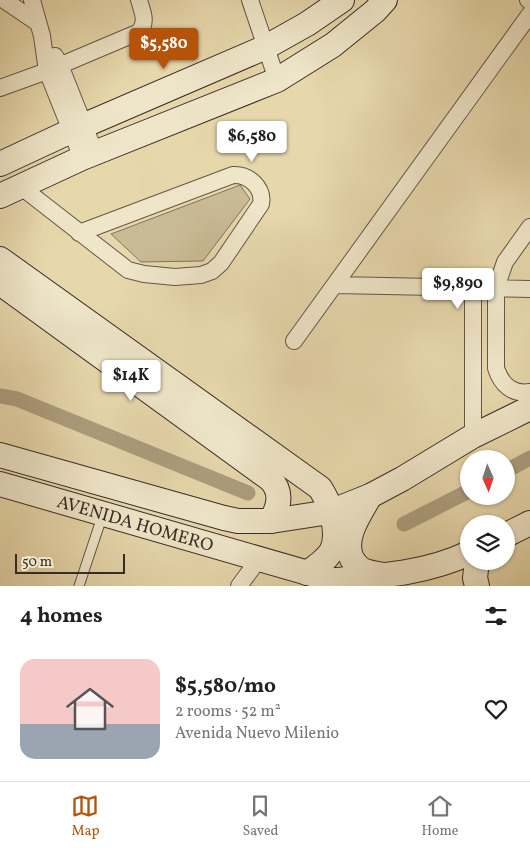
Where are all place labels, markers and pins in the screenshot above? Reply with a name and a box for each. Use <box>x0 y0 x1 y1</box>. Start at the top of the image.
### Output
pin: $5,580 <box>123 28 205 70</box>
pin: $6,580 <box>211 120 293 163</box>
pin: $9,890 <box>417 268 499 310</box>
pin: $14K <box>101 360 161 402</box>

